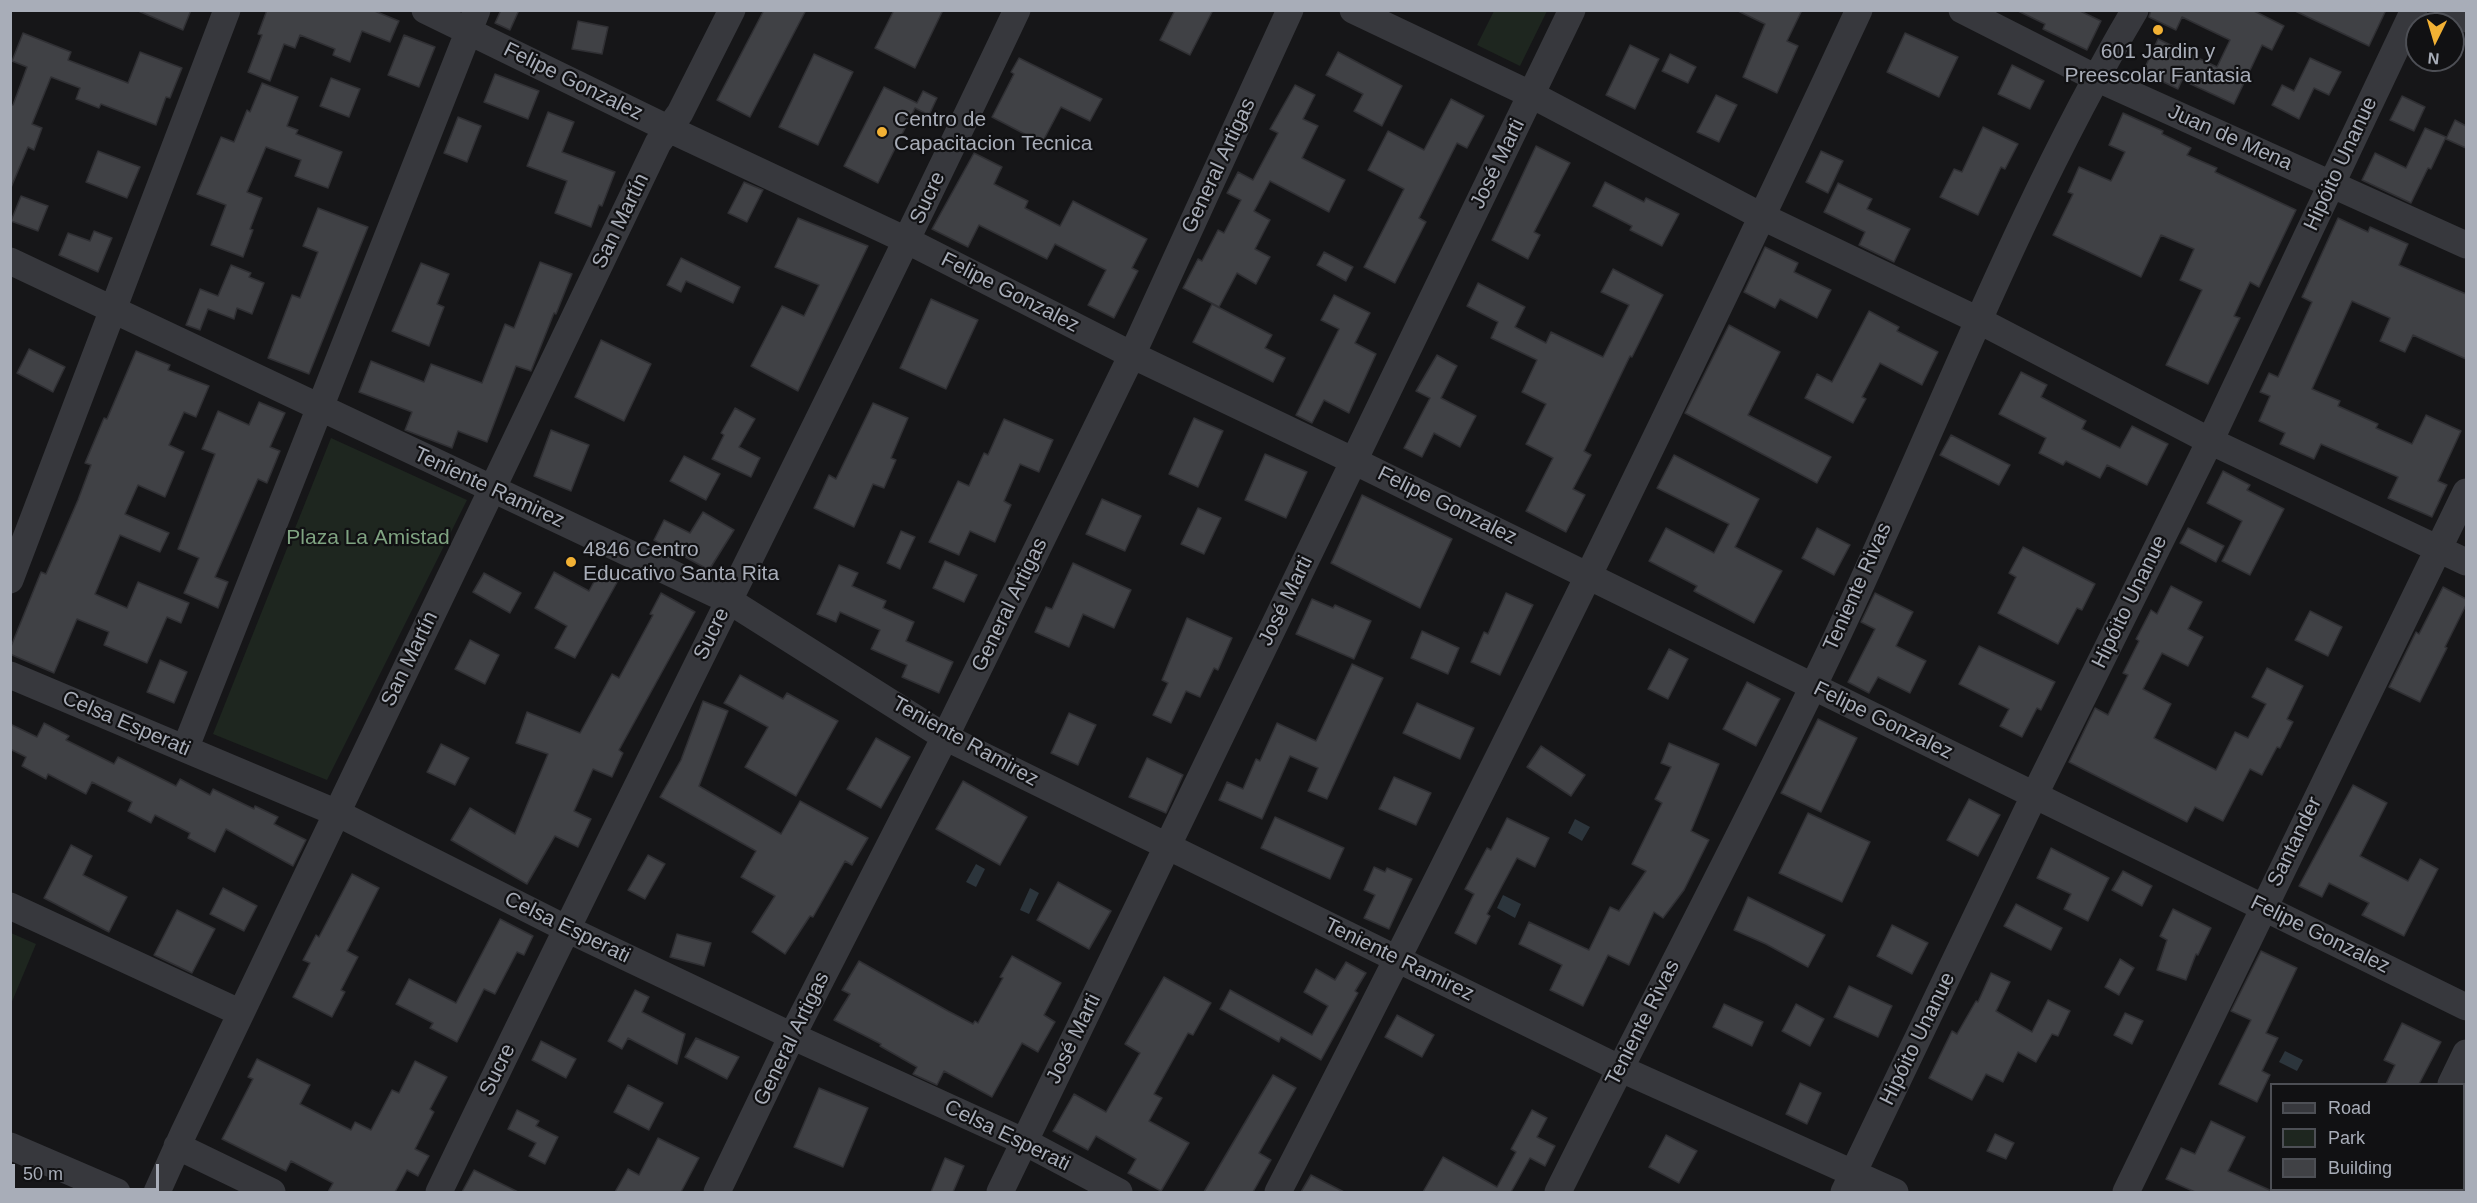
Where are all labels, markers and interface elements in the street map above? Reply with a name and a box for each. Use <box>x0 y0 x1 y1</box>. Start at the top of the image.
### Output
north arrow <box>2405 12 2465 72</box>
marker: 601 Jardin y Preescolar Fantasia <box>2151 23 2165 37</box>
street label: Felipe Gonzalez <box>499 37 647 127</box>
place label: 601 Jardin y Preescolar Fantasia <box>2065 39 2251 89</box>
text: N <box>2427 49 2440 67</box>
street label: Hipóito Unanue <box>2299 93 2383 235</box>
street label: General Artigas <box>1177 95 1261 237</box>
street label: Juan de Mena <box>2164 99 2296 177</box>
place label: Centro de Capacitacion Tecnica <box>894 107 1092 157</box>
street label: José Marti <box>1465 115 1531 213</box>
marker: Centro de Capacitacion Tecnica <box>875 125 889 139</box>
street label: Sucre <box>905 168 951 228</box>
street label: San Martín <box>587 169 655 273</box>
street label: Felipe Gonzalez <box>937 247 1083 339</box>
street label: Teniente Ramirez <box>410 442 568 534</box>
street label: Felipe Gonzalez <box>1373 461 1521 551</box>
street label: Teniente Rivas <box>1818 519 1898 655</box>
park label: Plaza La Amistad <box>286 525 450 551</box>
street label: Hipóito Unanue <box>2087 531 2173 673</box>
street label: General Artigas <box>967 534 1053 676</box>
place label: 4846 Centro Educativo Santa Rita <box>583 537 779 587</box>
street label: José Marti <box>1253 552 1319 650</box>
marker: 4846 Centro Educativo Santa Rita <box>564 555 578 569</box>
street label: Sucre <box>689 604 735 664</box>
street label: San Martín <box>376 607 444 711</box>
street label: Felipe Gonzalez <box>1809 676 1957 766</box>
street label: Celsa Esperati <box>58 686 194 762</box>
street label: Teniente Ramirez <box>887 691 1043 793</box>
street label: Santander <box>2262 793 2328 891</box>
street label: Celsa Esperati <box>500 887 634 969</box>
street label: Felipe Gonzalez <box>2246 890 2394 980</box>
street label: Teniente Ramirez <box>1320 913 1478 1007</box>
street label: Teniente Rivas <box>1601 956 1685 1090</box>
street label: General Artigas <box>749 968 835 1110</box>
street label: Hipóito Unanue <box>1875 968 1961 1110</box>
street label: José Marti <box>1041 990 1107 1088</box>
street label: Sucre <box>475 1040 521 1100</box>
legend <box>2270 1083 2465 1191</box>
street label: Celsa Esperati <box>940 1095 1074 1177</box>
text: Road <box>2328 1098 2371 1118</box>
text: Park <box>2328 1128 2365 1148</box>
scale bar <box>15 1152 162 1190</box>
text: Building <box>2328 1158 2392 1178</box>
text: 50 m <box>23 1164 63 1184</box>

